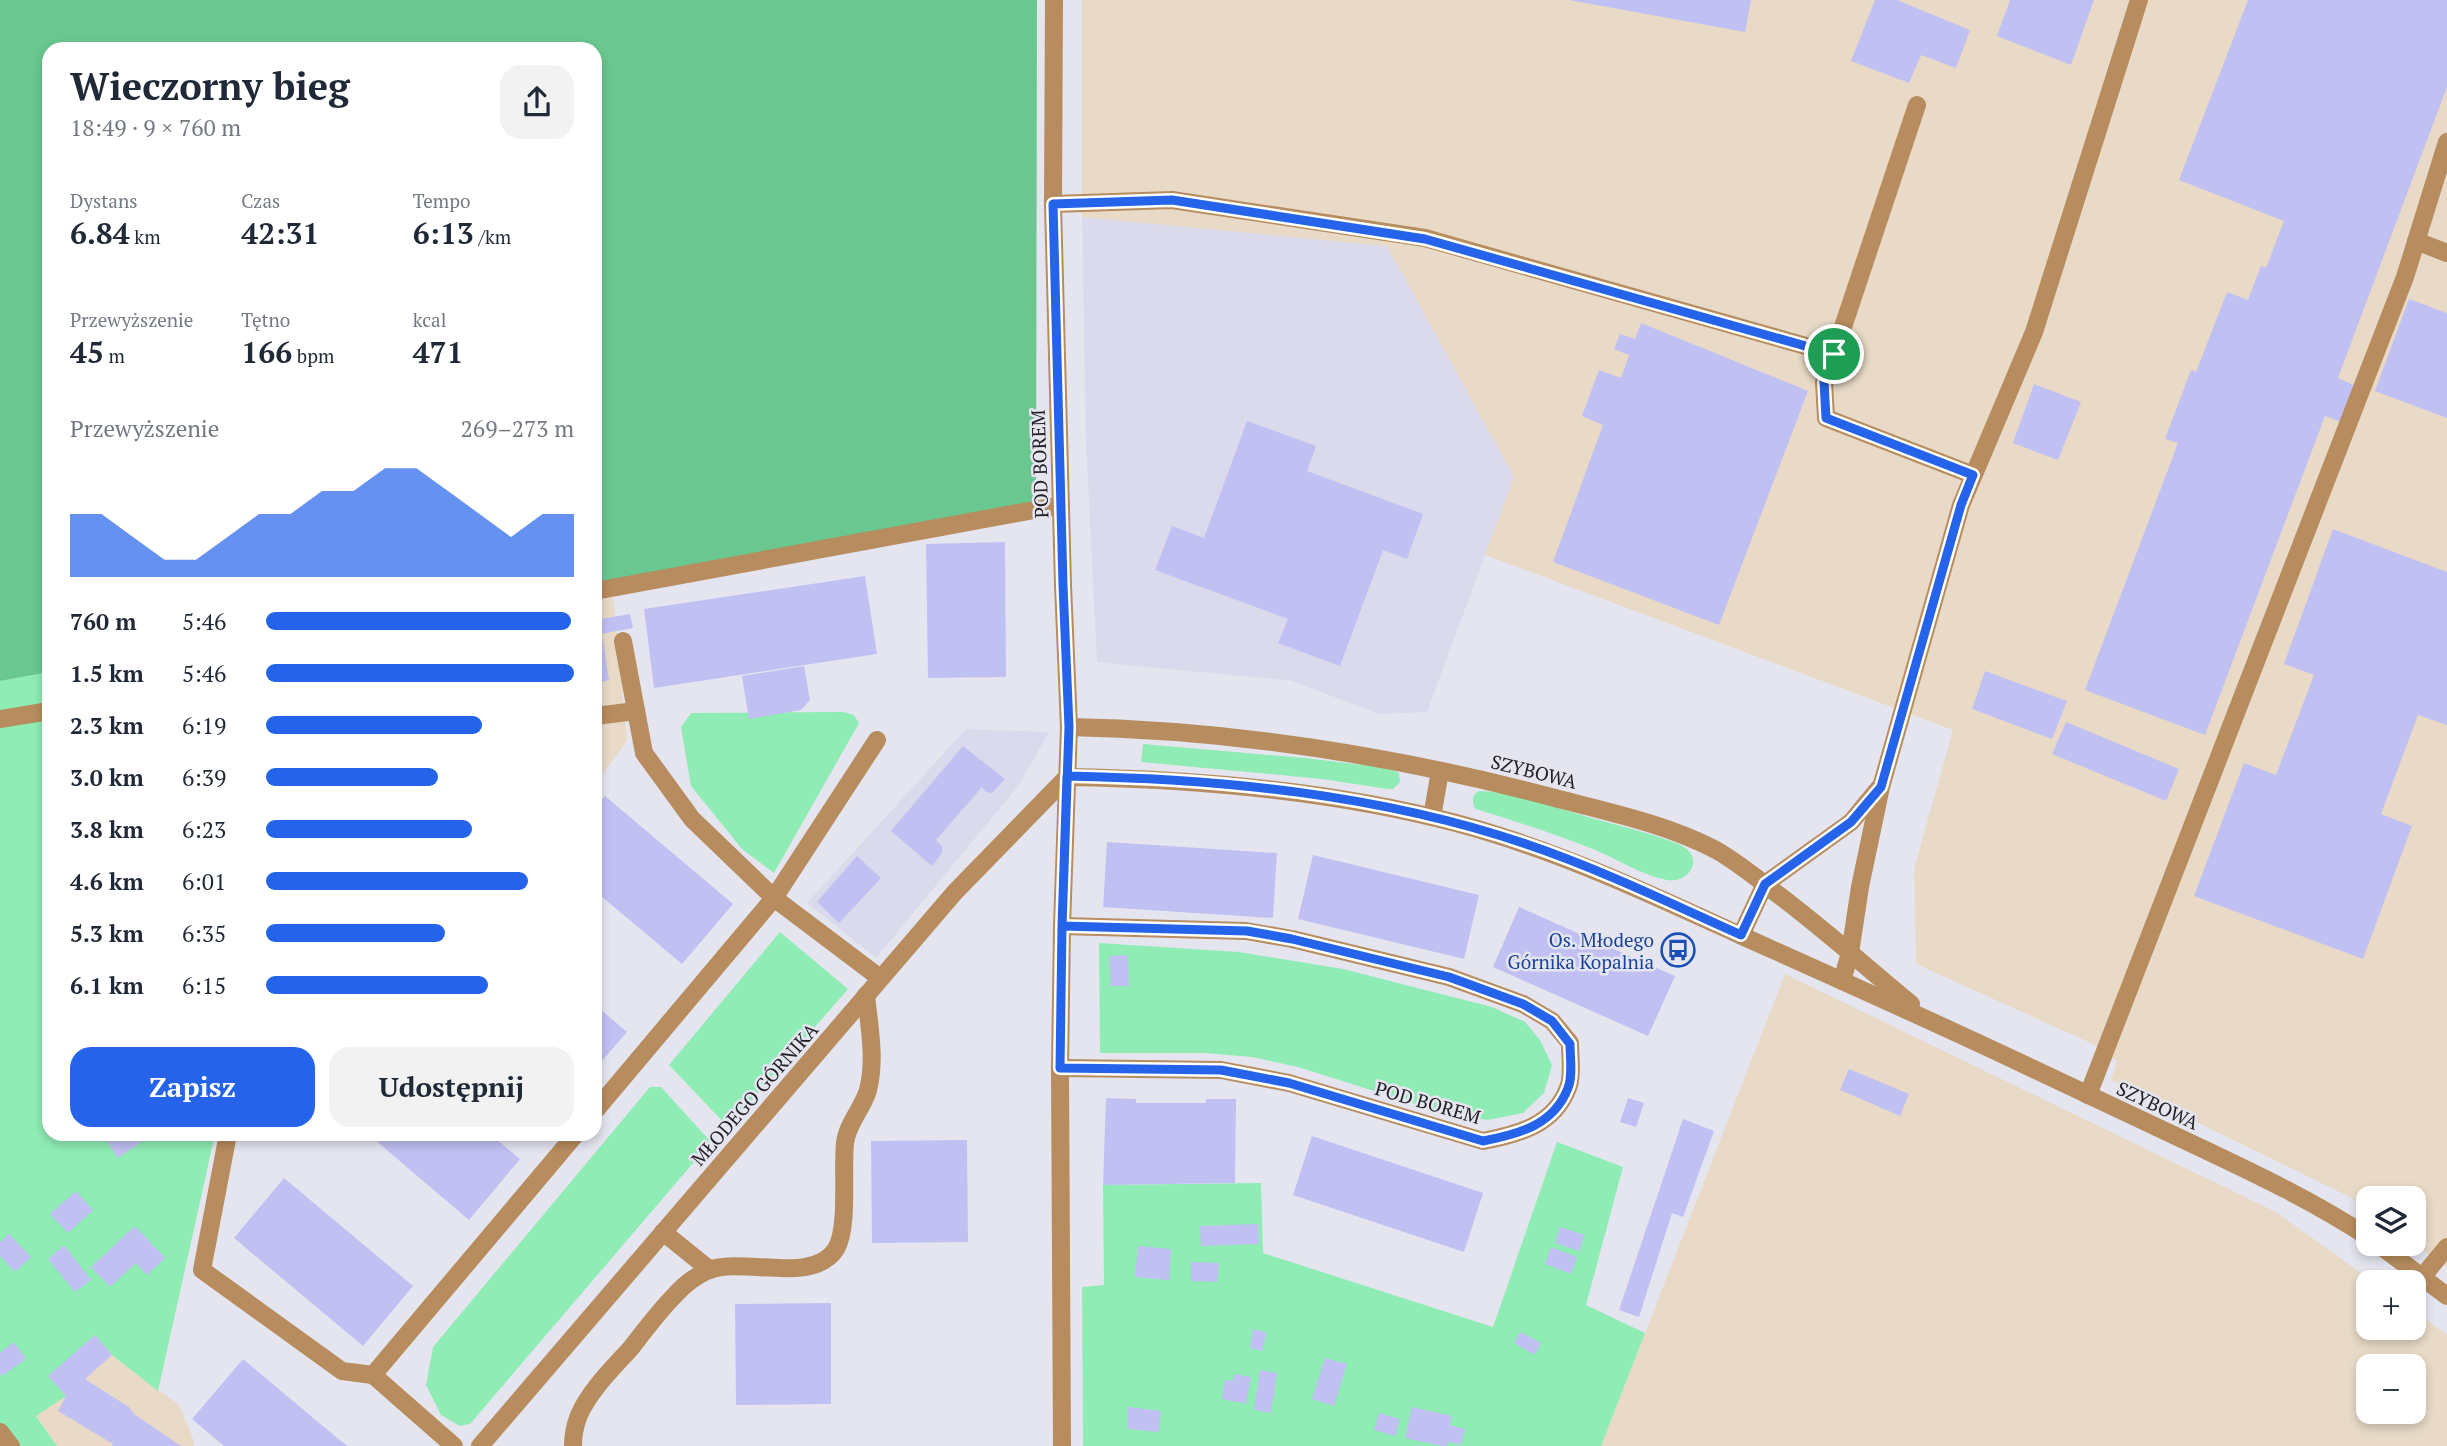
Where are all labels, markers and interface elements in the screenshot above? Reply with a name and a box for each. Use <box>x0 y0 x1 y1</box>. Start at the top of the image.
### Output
text: Wieczorny bieg <box>70 61 350 111</box>
button: share <box>500 65 574 139</box>
text: 18:49 · 9 × 760 m <box>70 112 241 143</box>
text: Dystans <box>70 188 137 213</box>
text: Czas <box>241 188 280 213</box>
text: Tempo <box>413 188 470 213</box>
text: 6.84 <box>70 213 130 253</box>
text: 42:31 <box>241 213 319 253</box>
text: 6:13 <box>413 213 474 253</box>
text: km <box>130 224 161 249</box>
text: /km <box>474 224 511 249</box>
text: Przewyższenie <box>70 307 193 332</box>
text: Tętno <box>241 307 290 332</box>
text: kcal <box>413 307 446 332</box>
pin <box>1804 324 1864 384</box>
text: 45 <box>70 332 104 372</box>
text: 166 <box>241 332 292 372</box>
text: 471 <box>413 332 464 372</box>
icon: arrive <box>1815 335 1853 373</box>
text: m <box>104 343 125 368</box>
text: bpm <box>292 343 334 368</box>
street label: POD BOREM <box>1025 409 1053 519</box>
text: Przewyższenie <box>70 413 219 444</box>
text: 269–273 m <box>461 413 574 444</box>
text: 760 m <box>70 606 136 637</box>
text: 5:46 <box>182 606 226 637</box>
text: 1.5 km <box>70 658 144 689</box>
text: 5:46 <box>182 658 226 689</box>
text: 2.3 km <box>70 710 144 741</box>
text: 6:19 <box>182 710 226 741</box>
street label: SZYBOWA <box>1488 748 1580 794</box>
text: 3.0 km <box>70 762 144 793</box>
text: 6:39 <box>182 762 226 793</box>
text: 3.8 km <box>70 814 144 845</box>
text: 6:23 <box>182 814 226 845</box>
text: 4.6 km <box>70 866 144 897</box>
text: 6:01 <box>182 866 226 897</box>
text: 5.3 km <box>70 918 144 949</box>
text: 6:35 <box>182 918 226 949</box>
place label: Os. Młodego Górnika Kopalnia <box>1508 927 1654 974</box>
bus stop icon: Os. Młodego Górnika Kopalnia <box>1659 931 1697 969</box>
text: 6.1 km <box>70 970 144 1001</box>
text: 6:15 <box>182 970 226 1001</box>
street label: MŁODEGO GÓRNIKA <box>685 1017 823 1171</box>
button: Zapisz <box>70 1047 315 1127</box>
button: Udostępnij <box>329 1047 574 1127</box>
street label: POD BOREM <box>1372 1075 1484 1129</box>
street label: SZYBOWA <box>2113 1075 2203 1135</box>
map controls <box>2356 1186 2426 1424</box>
button: layers <box>2356 1186 2426 1256</box>
button: + <box>2356 1270 2426 1340</box>
button: − <box>2356 1354 2426 1424</box>

